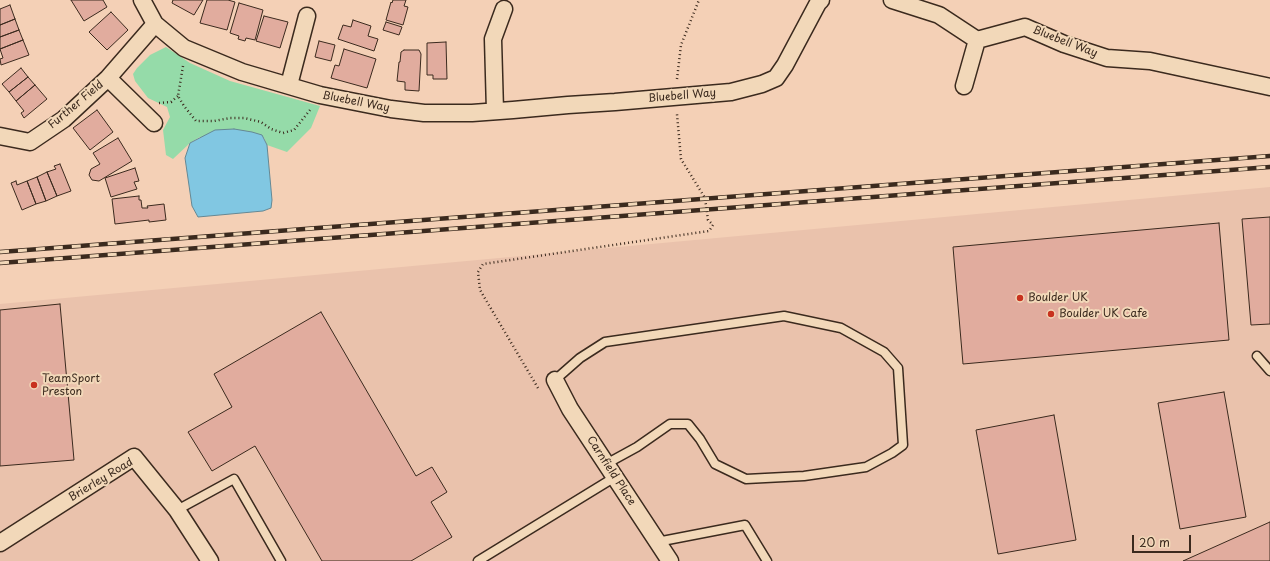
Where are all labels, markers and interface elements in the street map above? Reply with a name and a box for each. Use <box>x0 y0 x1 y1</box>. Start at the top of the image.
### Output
street label: Bluebell Way <box>1031 24 1099 60</box>
street label: Further Field <box>46 78 106 132</box>
street label: Bluebell Way <box>647 86 717 106</box>
street label: Bluebell Way <box>321 89 391 115</box>
place label: Boulder UK <box>1028 291 1088 305</box>
marker: Boulder UK <box>1015 293 1025 303</box>
place label: Boulder UK Cafe <box>1059 307 1147 321</box>
marker: Boulder UK Cafe <box>1046 309 1056 319</box>
place label: TeamSport Preston <box>42 372 100 398</box>
marker: TeamSport Preston <box>29 380 39 390</box>
street label: Carnfield Place <box>584 434 638 508</box>
street label: Brierley Road <box>67 456 135 504</box>
scale bar <box>1134 527 1193 553</box>
text: 20 m <box>1139 533 1170 551</box>

